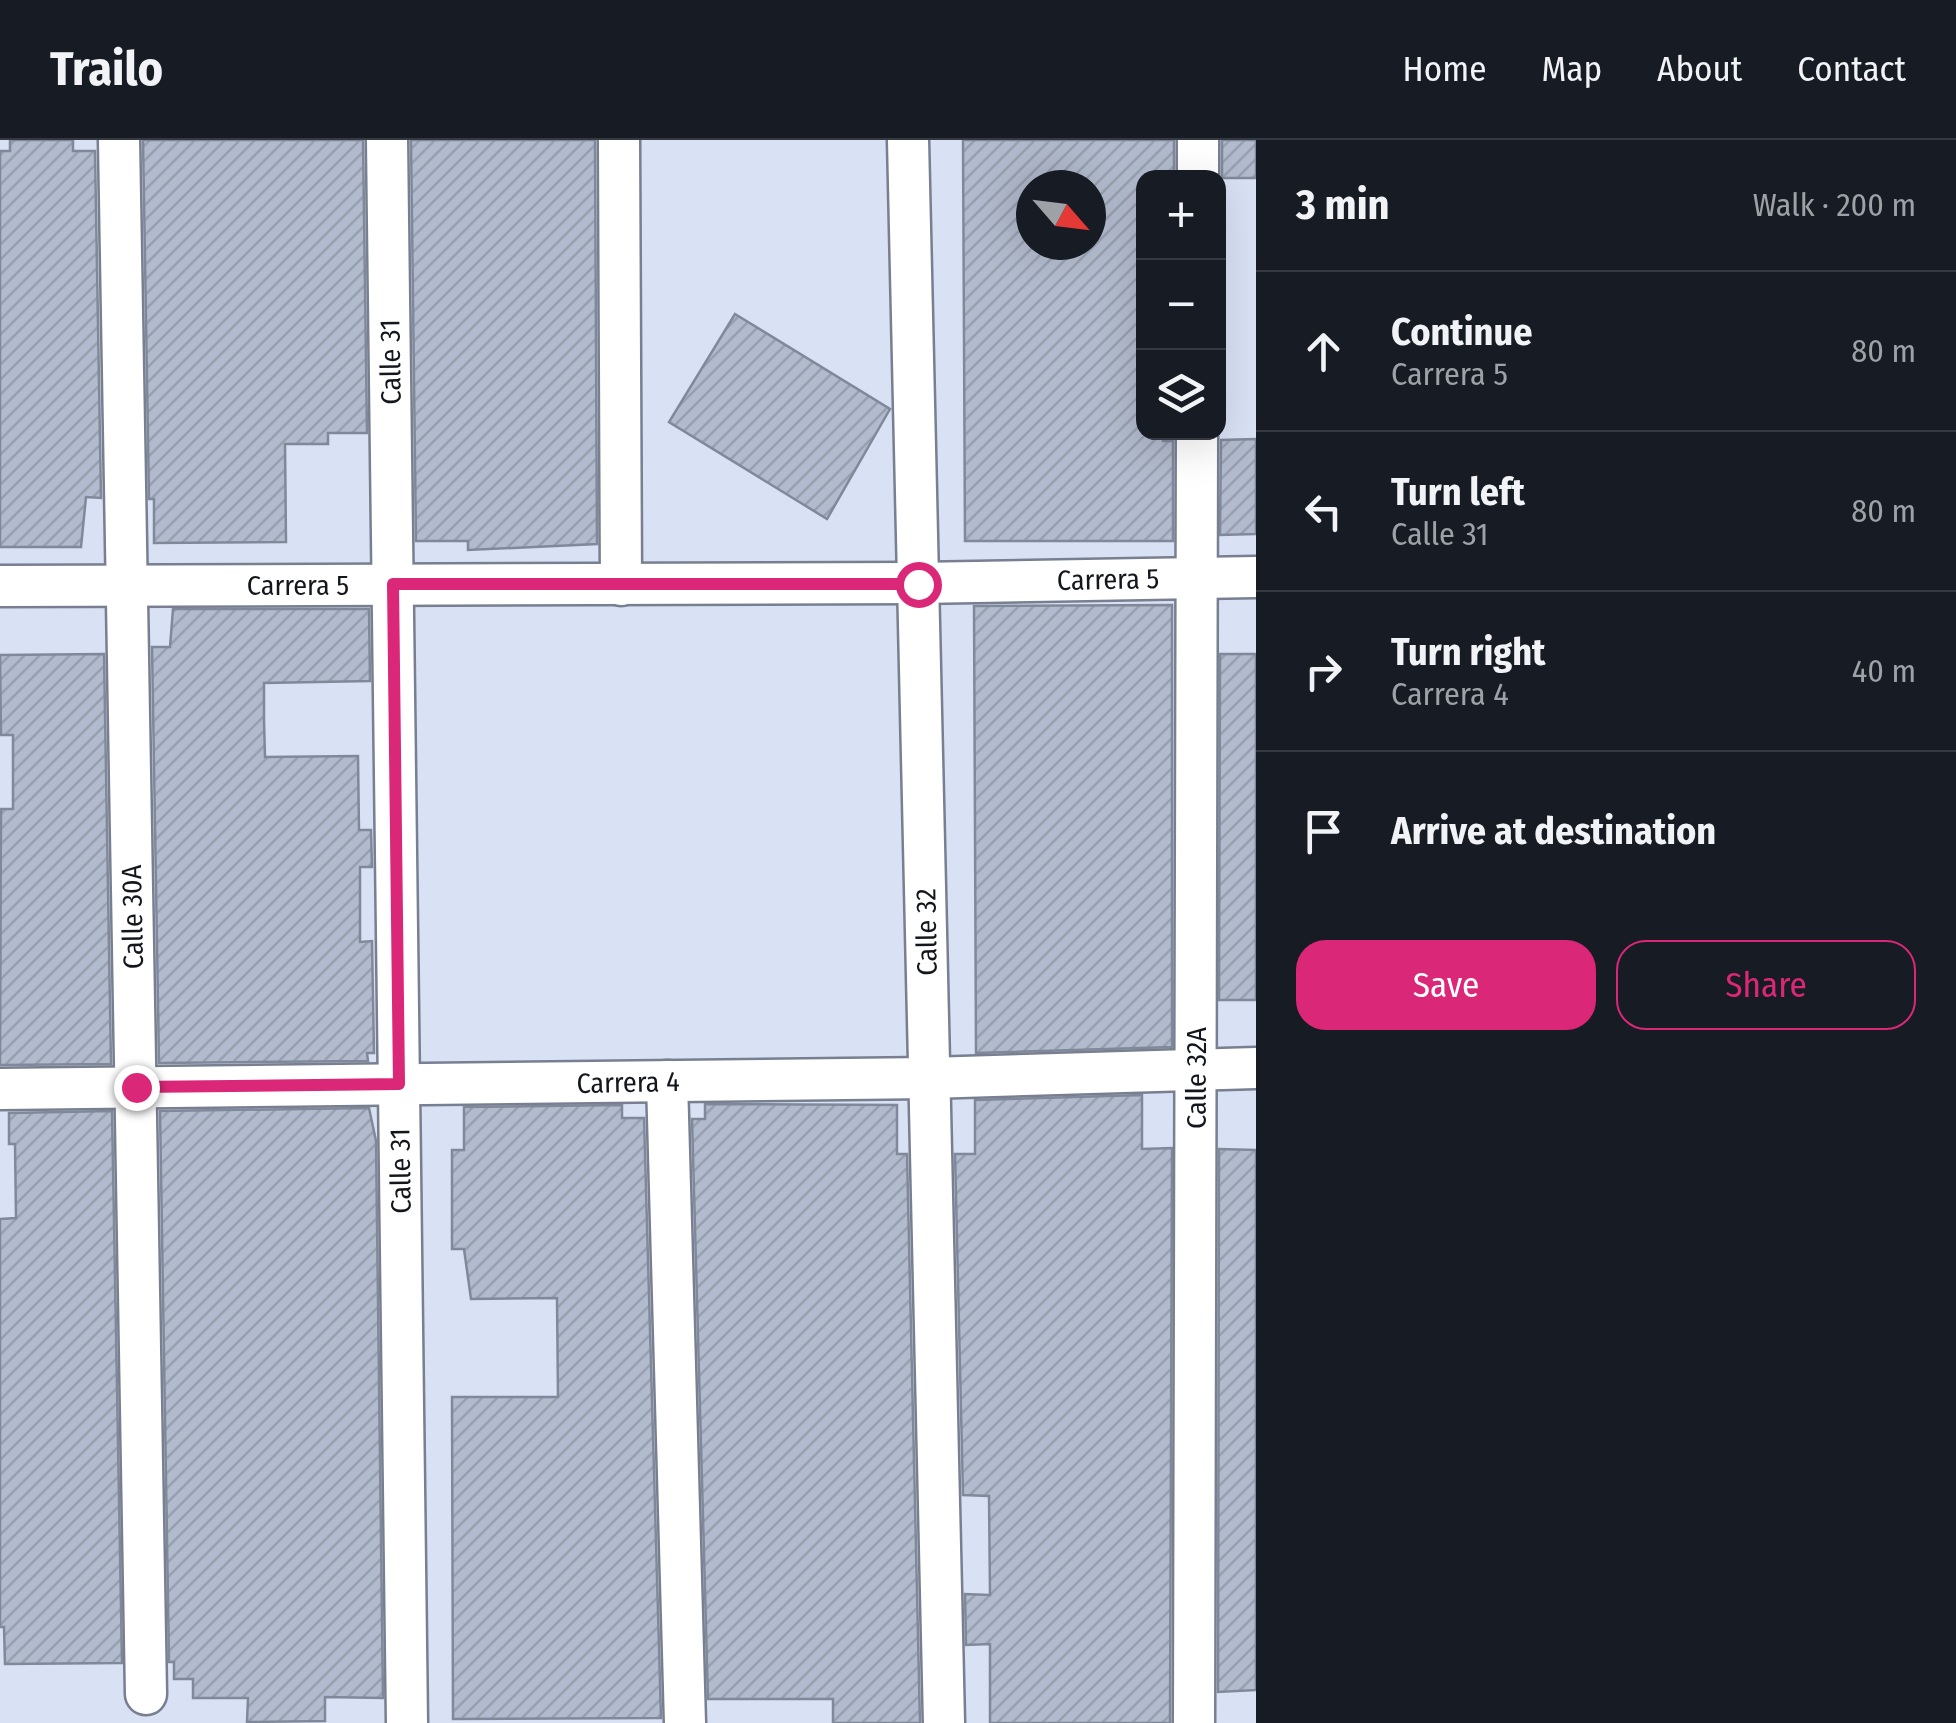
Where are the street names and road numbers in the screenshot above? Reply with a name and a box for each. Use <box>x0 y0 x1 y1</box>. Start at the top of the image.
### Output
street label: Calle 31 <box>373 319 408 405</box>
street label: Carrera 5 <box>1057 562 1159 597</box>
street label: Carrera 5 <box>247 569 349 602</box>
street label: Calle 30A <box>115 864 150 969</box>
street label: Calle 32 <box>909 888 944 976</box>
street label: Calle 32A <box>1180 1027 1213 1129</box>
street label: Carrera 4 <box>576 1065 680 1100</box>
street label: Calle 31 <box>383 1128 418 1214</box>

